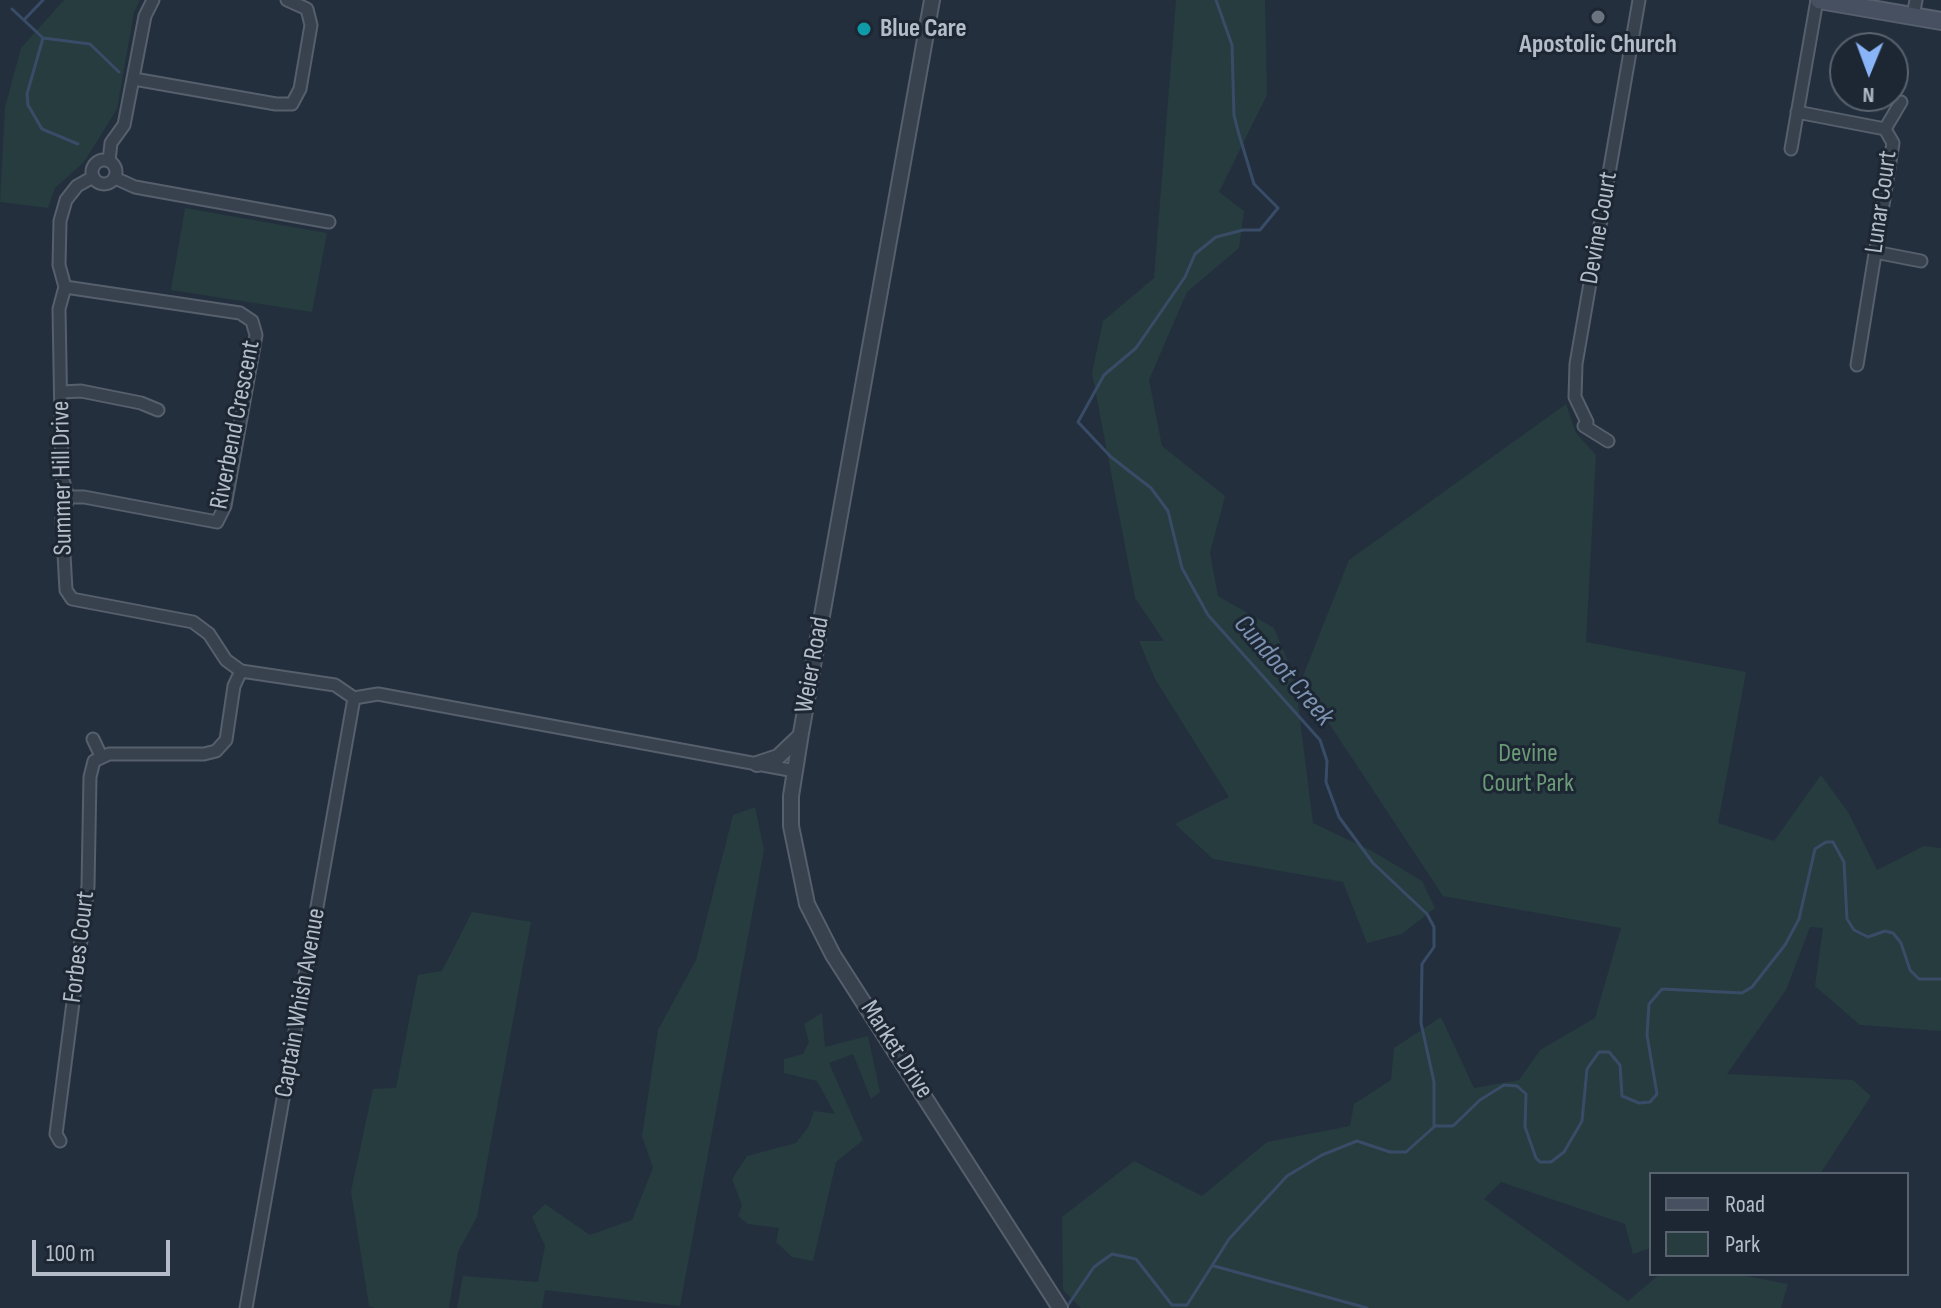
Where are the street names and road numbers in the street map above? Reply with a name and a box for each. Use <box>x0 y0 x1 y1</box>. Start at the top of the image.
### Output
street label: Lunar Court <box>1859 149 1905 255</box>
street label: Devine Court <box>1575 169 1625 287</box>
street label: Riverbend Crescent <box>204 338 268 512</box>
street label: Summer Hill Drive <box>46 400 80 556</box>
street label: Weier Road <box>789 614 837 716</box>
street label: Forbes Court <box>58 889 102 1005</box>
street label: Captain Whish Avenue <box>269 906 333 1100</box>
street label: Market Drive <box>853 995 939 1105</box>

